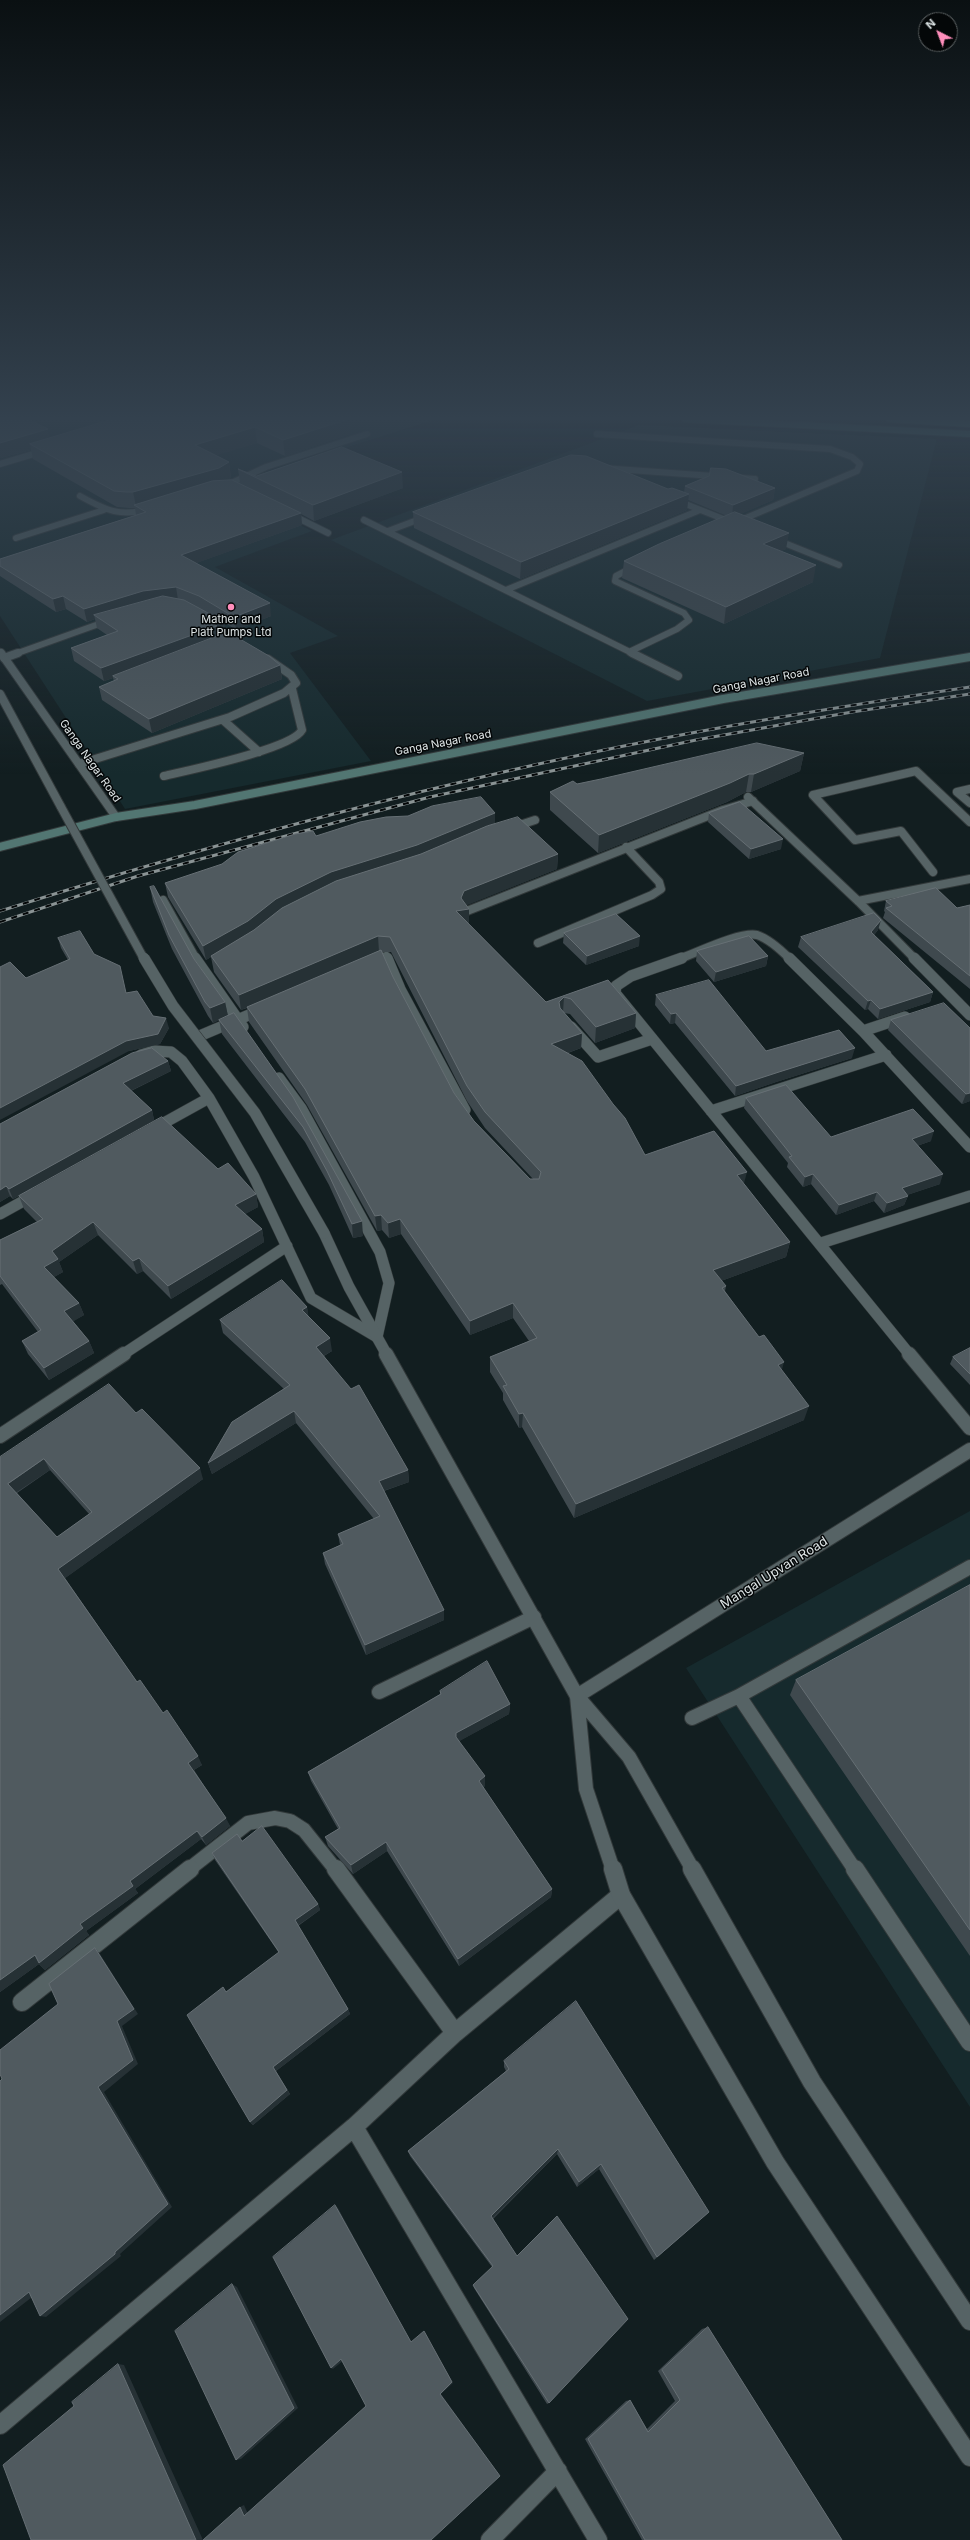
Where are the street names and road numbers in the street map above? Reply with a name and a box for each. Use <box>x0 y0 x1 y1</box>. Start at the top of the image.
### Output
street label: Ganga Nagar Road <box>712 665 810 697</box>
street label: Ganga Nagar Road <box>56 717 124 805</box>
street label: Ganga Nagar Road <box>394 727 492 759</box>
street label: Mangal Upvan Road <box>718 1534 830 1612</box>

